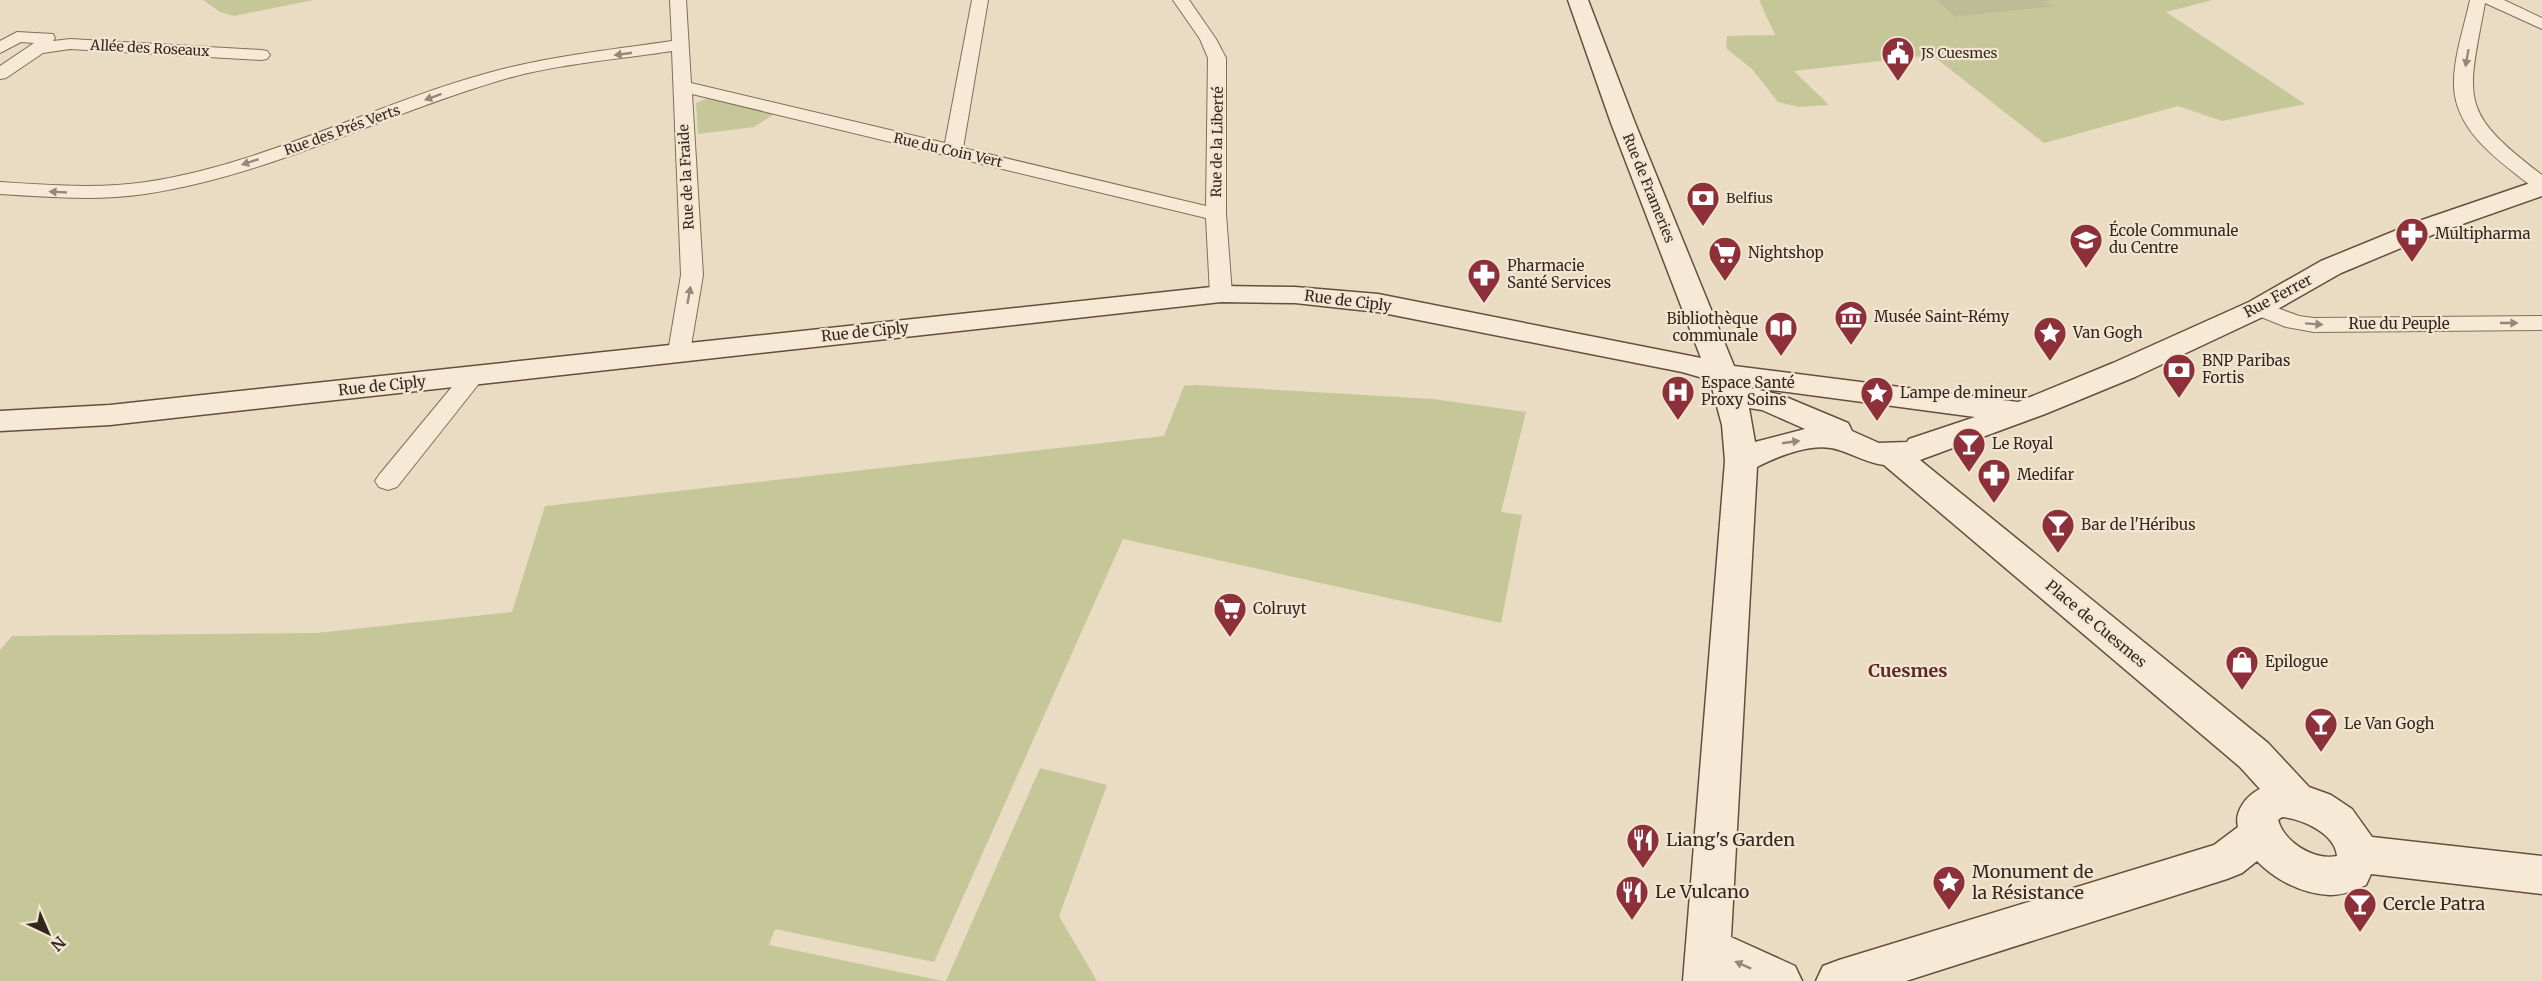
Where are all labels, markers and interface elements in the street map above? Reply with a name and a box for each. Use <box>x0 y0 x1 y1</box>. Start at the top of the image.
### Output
public building icon: JS Cuesmes <box>1880 35 1916 82</box>
street label: Allée des Roseaux <box>89 36 211 60</box>
place label: JS Cuesmes <box>1920 44 1998 62</box>
one-way arrow <box>2462 48 2471 67</box>
one-way arrow <box>613 49 632 58</box>
street label: Rue de la Liberté <box>1207 86 1227 198</box>
one-way arrow <box>424 92 442 102</box>
street label: Rue des Prés Verts <box>282 101 403 159</box>
street label: Rue de la Fraide <box>674 124 698 230</box>
street label: Rue du Coin Vert <box>892 129 1005 171</box>
street label: Rue de Frameries <box>1619 131 1679 245</box>
one-way arrow <box>241 158 259 168</box>
bank icon: Belfius <box>1685 180 1721 227</box>
one-way arrow <box>49 187 68 197</box>
place label: Belfius <box>1726 189 1773 207</box>
pharmacy icon: Multipharma <box>2394 216 2430 263</box>
place label: École Communale du Centre <box>2109 220 2239 257</box>
school or university icon: École Communale du Centre <box>2068 222 2104 269</box>
place label: Multipharma <box>2435 224 2531 243</box>
supermarket icon: Nightshop <box>1707 235 1743 282</box>
place label: Nightshop <box>1748 243 1824 262</box>
place label: Pharmacie Santé Services <box>1507 256 1611 292</box>
pharmacy icon: Pharmacie Santé Services <box>1466 257 1502 304</box>
street label: Rue Ferrer <box>2240 269 2316 322</box>
one-way arrow <box>685 285 694 304</box>
street label: Rue de Ciply <box>1303 286 1393 315</box>
museum icon: Musée Saint-Rémy <box>1833 299 1869 346</box>
place label: Musée Saint-Rémy <box>1874 307 2010 326</box>
place label: Bibliothèque communale <box>1667 309 1758 345</box>
library icon: Bibliothèque communale <box>1763 310 1799 357</box>
street label: Rue du Peuple <box>2349 314 2450 333</box>
place icon: Van Gogh <box>2032 315 2068 362</box>
street label: Rue de Ciply <box>820 317 910 346</box>
one-way arrow <box>2500 318 2519 328</box>
one-way arrow <box>2305 319 2324 329</box>
place label: Van Gogh <box>2072 323 2143 342</box>
place label: BNP Paribas Fortis <box>2202 351 2290 387</box>
bank icon: BNP Paribas Fortis <box>2161 352 2197 399</box>
street label: Rue de Ciply <box>337 371 427 400</box>
place label: Espace Santé Proxy Soins <box>1701 373 1795 409</box>
hospital icon: Espace Santé Proxy Soins <box>1660 374 1696 421</box>
place icon: Lampe de mineur <box>1859 375 1895 422</box>
place label: Lampe de mineur <box>1900 383 2028 402</box>
bar icon: Le Royal <box>1951 426 1987 473</box>
place label: Le Royal <box>1992 434 2054 453</box>
one-way arrow <box>1782 437 1801 446</box>
pharmacy icon: Medifar <box>1976 457 2012 504</box>
place label: Medifar <box>2017 465 2074 484</box>
bar icon: Bar de l'Héribus <box>2040 507 2076 554</box>
place label: Bar de l'Héribus <box>2081 515 2196 534</box>
street label: Place de Cuesmes <box>2042 576 2151 671</box>
supermarket icon: Colruyt <box>1212 591 1248 638</box>
place label: Colruyt <box>1253 599 1307 618</box>
shop icon: Epilogue <box>2224 644 2260 691</box>
place label: Epilogue <box>2265 652 2328 671</box>
district label: Cuesmes <box>1868 659 1948 682</box>
bar icon: Le Van Gogh <box>2303 706 2339 753</box>
place label: Le Van Gogh <box>2344 714 2435 733</box>
restaurant icon: Liang's Garden <box>1625 822 1661 869</box>
place label: Liang's Garden <box>1666 828 1795 851</box>
place label: Monument de la Résistance <box>1972 860 2093 904</box>
place icon: Monument de la Résistance <box>1931 864 1967 911</box>
restaurant icon: Le Vulcano <box>1614 874 1650 921</box>
place label: Le Vulcano <box>1655 880 1749 903</box>
bar icon: Cercle Patra <box>2342 886 2378 933</box>
place label: Cercle Patra <box>2383 892 2486 915</box>
north arrow <box>18 903 78 963</box>
text: N <box>47 932 70 956</box>
one-way arrow <box>1735 960 1752 969</box>

